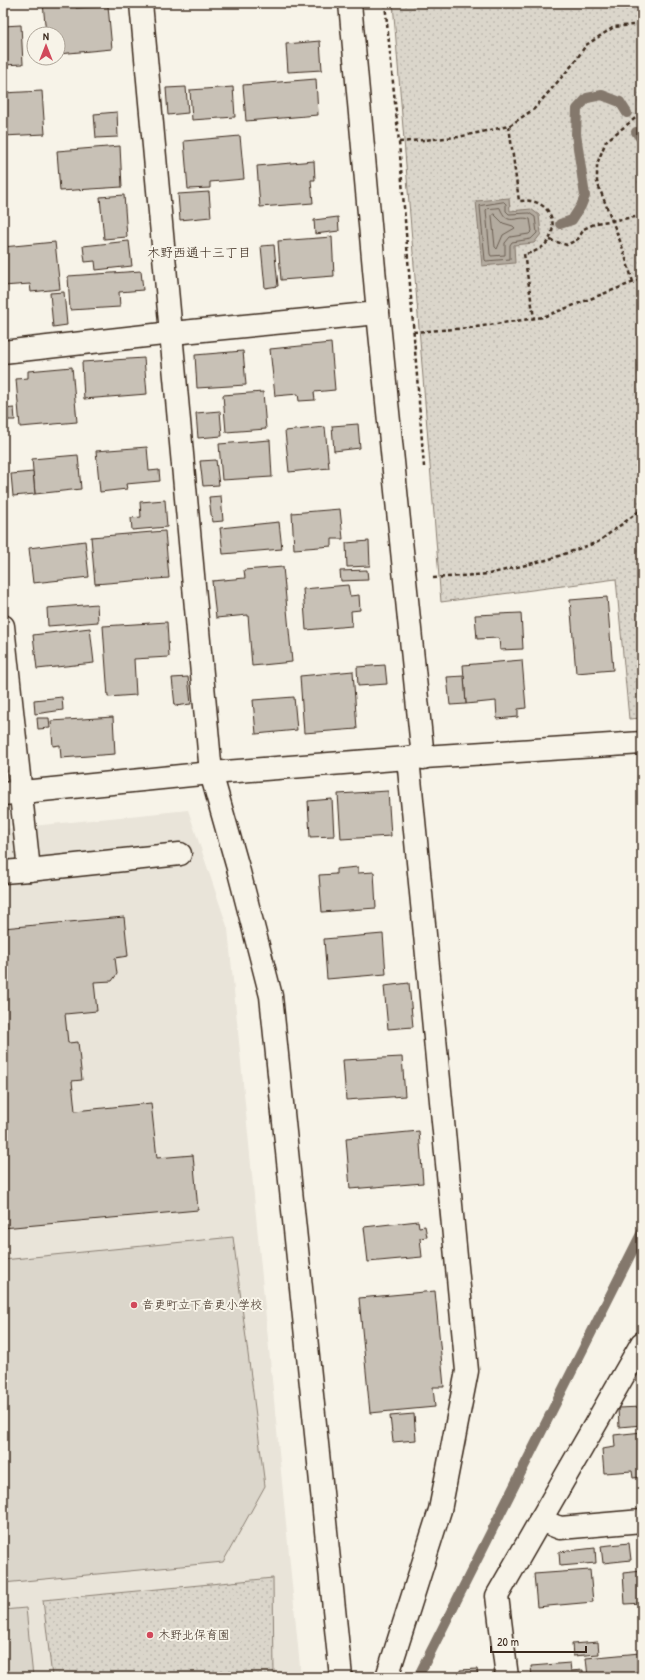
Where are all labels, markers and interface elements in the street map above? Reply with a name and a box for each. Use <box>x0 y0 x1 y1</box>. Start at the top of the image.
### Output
north arrow <box>26 26 66 66</box>
text: N <box>43 29 49 43</box>
district label: 木野西通十三丁目 <box>147 243 251 261</box>
place label: 音更町立下音更小学校 <box>142 1296 262 1313</box>
marker: 音更町立下音更小学校 <box>129 1300 139 1310</box>
place label: 木野北保育園 <box>158 1626 230 1643</box>
scale bar <box>491 1628 586 1654</box>
marker: 木野北保育園 <box>145 1630 155 1640</box>
text: 20 m <box>497 1633 519 1650</box>

